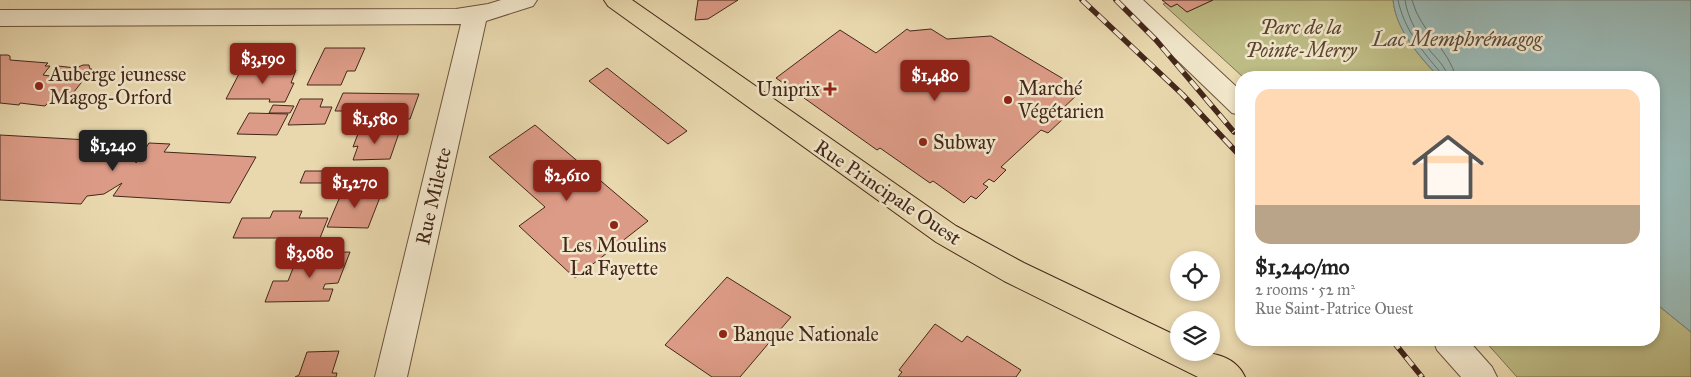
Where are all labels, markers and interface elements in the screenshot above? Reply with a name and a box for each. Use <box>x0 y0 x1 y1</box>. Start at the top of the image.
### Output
park label: Parc de la Pointe-Merry <box>1245 15 1358 62</box>
water label: Lac Memphrémagog <box>1371 26 1543 52</box>
pin: $3,190 <box>222 42 304 85</box>
text: $3,190 <box>241 49 285 68</box>
pin: $1,480 <box>894 59 976 102</box>
place label: Auberge jeunesse Magog-Orford <box>48 62 186 110</box>
text: $1,480 <box>911 66 959 85</box>
place label: Marché Végétarien <box>1017 76 1104 124</box>
place label: Uniprix <box>757 77 820 101</box>
marker: Auberge jeunesse Magog-Orford <box>33 80 45 92</box>
marker: Uniprix <box>824 83 836 95</box>
marker: Marché Végétarien <box>1002 94 1014 106</box>
pin: $1,580 <box>334 102 416 145</box>
text: $1,580 <box>352 109 398 128</box>
icon: home <box>1403 122 1493 212</box>
pin: $1,240 <box>72 130 154 172</box>
place label: Subway <box>933 130 996 154</box>
street label: Rue Principale Ouest <box>810 134 966 250</box>
text: $1,240 <box>90 136 136 155</box>
marker: Subway <box>917 136 929 148</box>
street label: Rue Milette <box>410 145 456 247</box>
pin: $2,610 <box>526 160 608 202</box>
pin: $1,270 <box>314 166 396 209</box>
text: $2,610 <box>544 166 590 185</box>
text: $1,270 <box>332 173 378 192</box>
marker: Les Moulins La Fayette <box>608 219 620 231</box>
place label: Les Moulins La Fayette <box>562 233 667 280</box>
pin: $3,080 <box>269 236 351 279</box>
text: $3,080 <box>286 243 334 262</box>
map controls <box>1170 251 1220 361</box>
button: locate <box>1170 251 1220 301</box>
text: $1,240/mo <box>1255 254 1350 280</box>
text: 2 rooms · 52 m² <box>1255 280 1355 299</box>
text: Rue Saint-Patrice Ouest <box>1255 299 1413 318</box>
button: layers <box>1170 311 1220 361</box>
place label: Banque Nationale <box>733 322 879 347</box>
marker: Banque Nationale <box>717 328 729 340</box>

